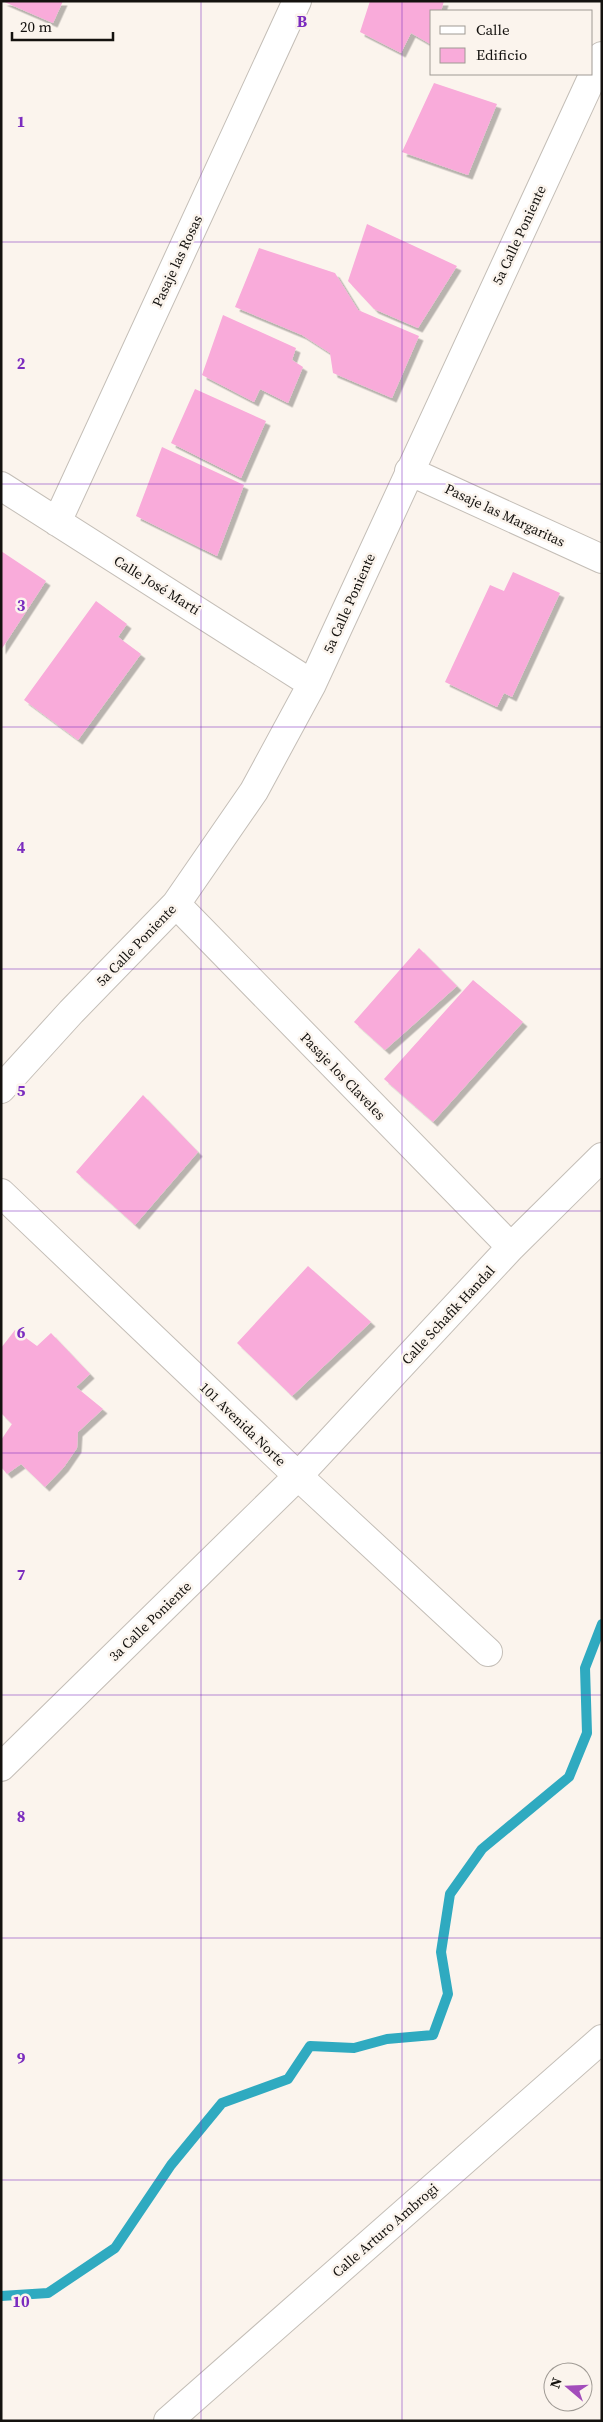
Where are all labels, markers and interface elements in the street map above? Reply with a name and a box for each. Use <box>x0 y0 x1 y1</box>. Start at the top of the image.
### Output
scale bar <box>12 10 114 42</box>
text: B <box>297 10 308 32</box>
legend <box>430 10 593 75</box>
text: 20 m <box>20 16 52 37</box>
text: Calle <box>476 19 510 40</box>
text: Edificio <box>476 44 527 65</box>
text: 1 <box>17 110 25 132</box>
street label: 5a Calle Poniente <box>487 182 551 288</box>
street label: Pasaje las Rosas <box>147 212 207 310</box>
text: 2 <box>17 352 26 374</box>
street label: Pasaje las Margaritas <box>442 478 568 552</box>
street label: 5a Calle Poniente <box>318 550 380 656</box>
street label: Calle José Martí <box>110 551 204 619</box>
text: 3 <box>17 594 26 616</box>
text: 4 <box>17 836 26 858</box>
street label: 5a Calle Poniente <box>91 899 181 991</box>
street label: Pasaje los Claveles <box>296 1028 390 1124</box>
text: 5 <box>17 1079 26 1101</box>
street label: Calle Schafik Handal <box>397 1261 499 1369</box>
text: 6 <box>17 1321 26 1343</box>
street label: 101 Avenida Norte <box>195 1377 291 1471</box>
text: 7 <box>17 1563 26 1585</box>
street label: 3a Calle Poniente <box>104 1576 196 1666</box>
text: 8 <box>17 1805 25 1827</box>
text: 9 <box>17 2047 26 2069</box>
street label: Calle Arturo Ambrogi <box>328 2178 442 2282</box>
text: 10 <box>12 2290 30 2312</box>
north arrow <box>543 2362 593 2412</box>
text: N <box>545 2375 567 2391</box>

